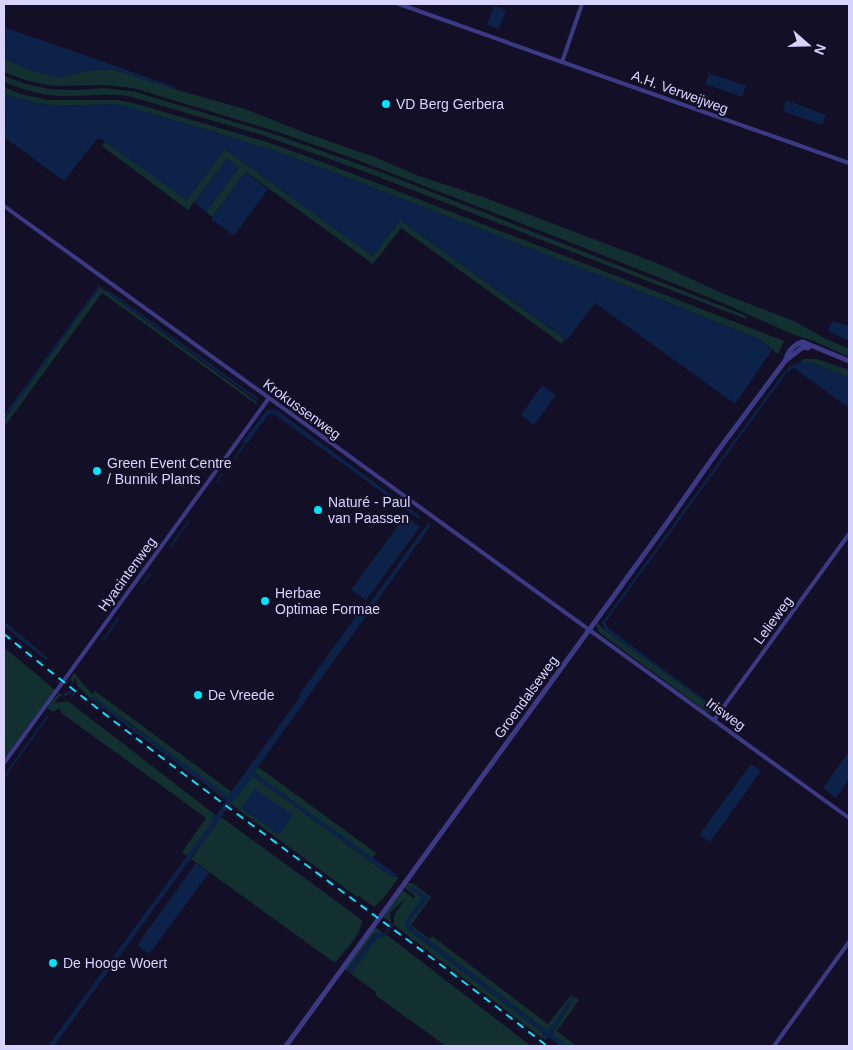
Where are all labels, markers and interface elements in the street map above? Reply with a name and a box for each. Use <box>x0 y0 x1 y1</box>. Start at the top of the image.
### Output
north arrow <box>783 20 833 70</box>
text: N <box>811 42 829 57</box>
street label: A.H. Verweijweg <box>629 67 731 117</box>
place label: VD Berg Gerbera <box>396 96 504 112</box>
marker: VD Berg Gerbera <box>380 98 392 110</box>
street label: Krokussenweg <box>260 376 344 442</box>
place label: Green Event Centre / Bunnik Plants <box>107 455 232 487</box>
marker: Green Event Centre / Bunnik Plants <box>91 465 103 477</box>
place label: Naturé - Paul van Paassen <box>328 494 410 526</box>
marker: Naturé - Paul van Paassen <box>312 504 324 516</box>
street label: Hyacintenweg <box>95 534 159 614</box>
place label: Herbae Optimae Formae <box>275 585 380 617</box>
street label: Lelieweg <box>750 593 796 647</box>
marker: Herbae Optimae Formae <box>259 595 271 607</box>
street label: Groendalseweg <box>491 653 561 741</box>
place label: De Vreede <box>208 687 275 703</box>
marker: De Vreede <box>192 689 204 701</box>
street label: Irisweg <box>703 694 749 734</box>
place label: De Hooge Woert <box>63 955 167 971</box>
marker: De Hooge Woert <box>47 957 59 969</box>

